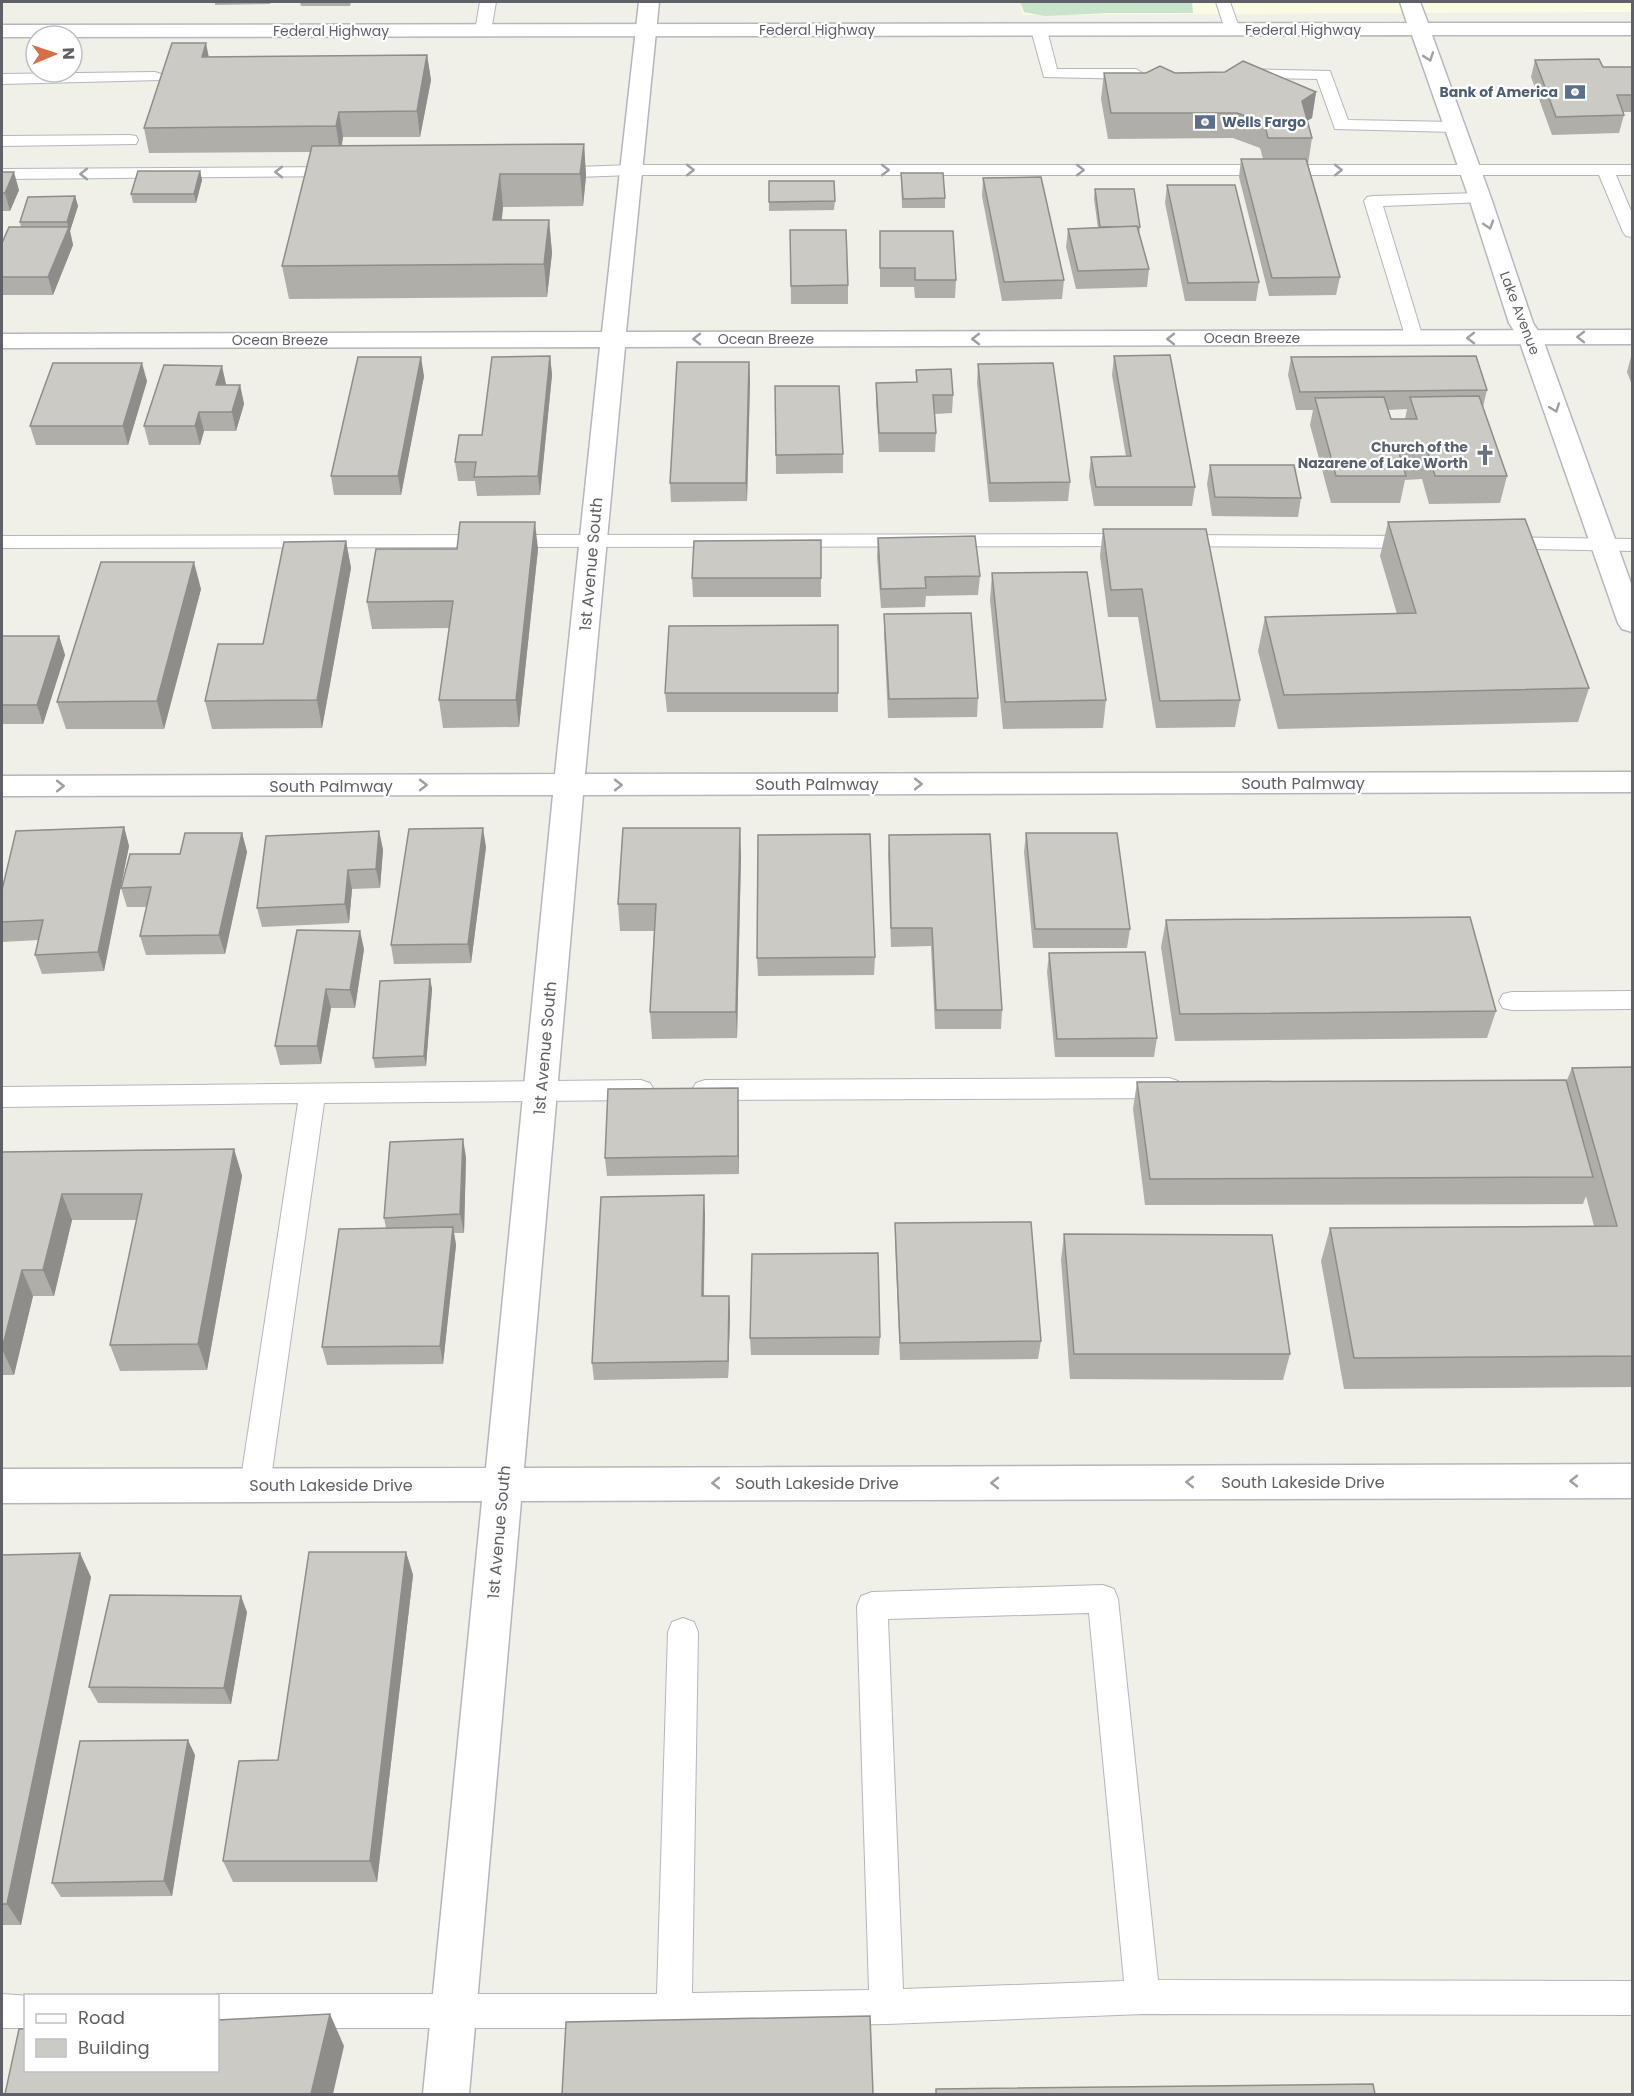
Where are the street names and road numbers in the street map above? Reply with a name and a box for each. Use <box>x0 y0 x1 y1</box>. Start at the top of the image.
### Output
street label: Federal Highway <box>759 20 875 40</box>
street label: Federal Highway <box>1245 20 1361 40</box>
street label: Federal Highway <box>273 21 389 41</box>
street label: Lake Avenue <box>1495 268 1545 358</box>
street label: Ocean Breeze <box>1204 328 1301 348</box>
street label: Ocean Breeze <box>718 329 815 349</box>
street label: Ocean Breeze <box>232 330 329 350</box>
street label: 1st Avenue South <box>574 496 608 632</box>
street label: South Palmway <box>1241 772 1365 795</box>
street label: South Palmway <box>755 773 879 796</box>
street label: South Palmway <box>269 775 393 798</box>
street label: 1st Avenue South <box>528 980 562 1116</box>
street label: 1st Avenue South <box>482 1464 516 1600</box>
street label: South Lakeside Drive <box>1221 1471 1385 1494</box>
street label: South Lakeside Drive <box>735 1472 899 1495</box>
street label: South Lakeside Drive <box>249 1474 413 1497</box>

